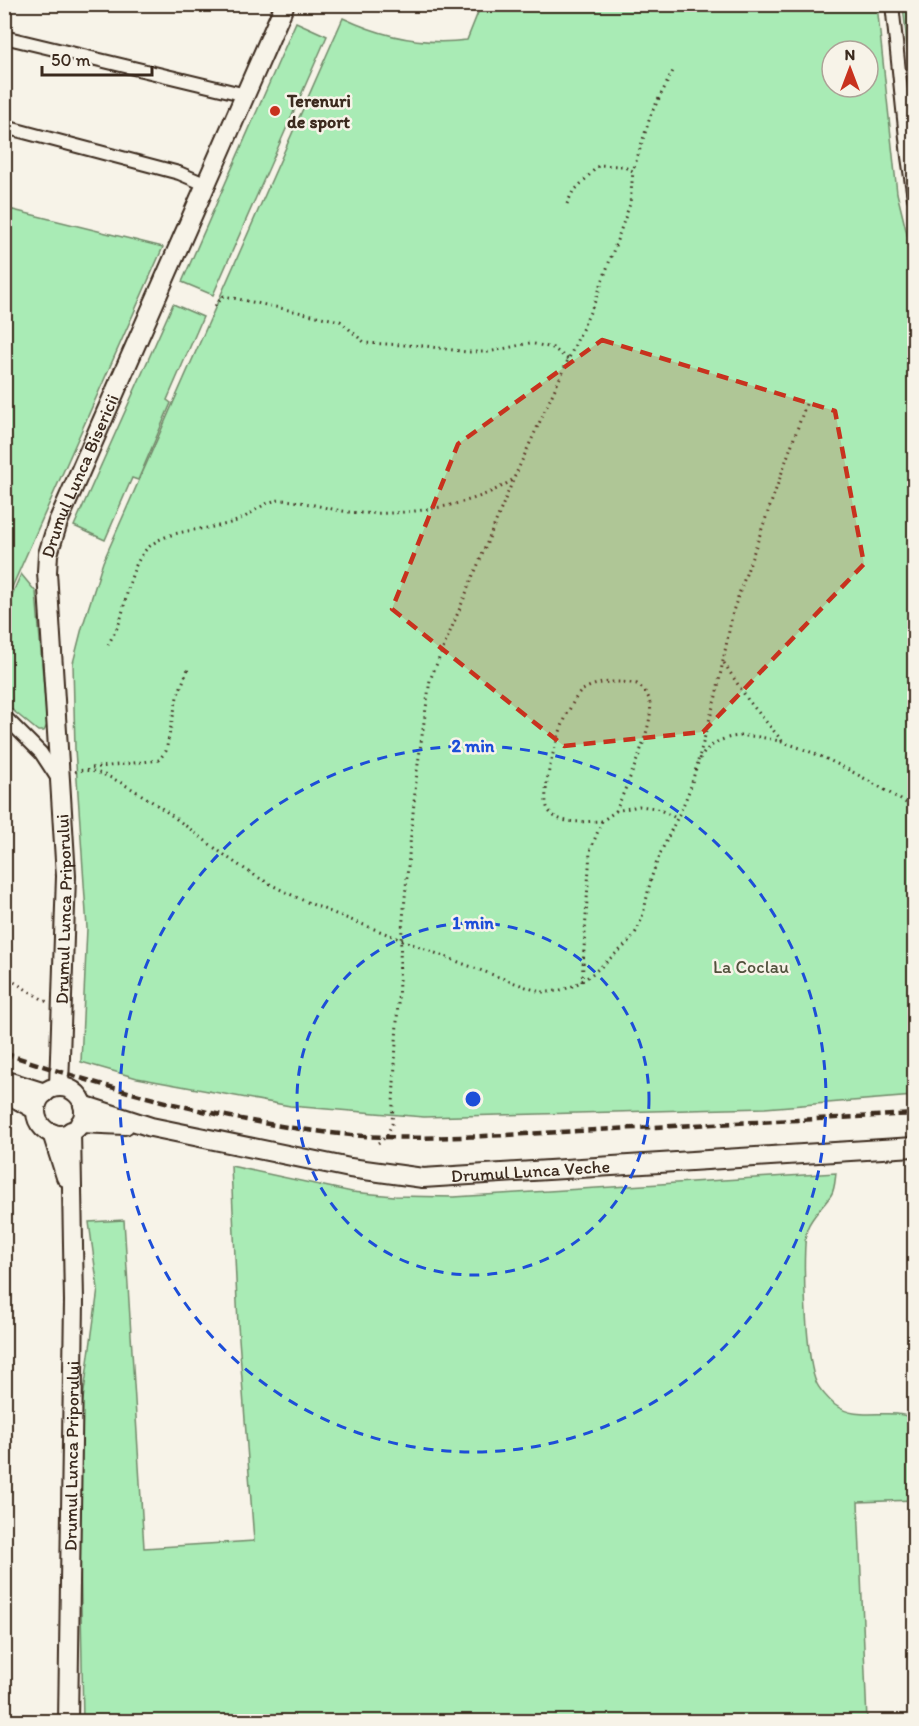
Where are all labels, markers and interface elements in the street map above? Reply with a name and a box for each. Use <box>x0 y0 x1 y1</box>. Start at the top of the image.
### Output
scale bar <box>42 39 152 77</box>
north arrow <box>820 39 880 99</box>
text: N <box>845 45 855 64</box>
text: 50 m <box>51 49 91 71</box>
place label: Terenuri de sport <box>286 90 351 133</box>
marker: Terenuri de sport <box>268 104 282 118</box>
street label: Drumul Lunca Bisericii <box>36 391 124 561</box>
text: 2 min <box>452 735 495 757</box>
street label: Drumul Lunca Priporului <box>51 813 77 1005</box>
text: 1 min <box>452 912 494 934</box>
park label: La Coclau <box>713 956 789 978</box>
centre of rings <box>463 1089 483 1109</box>
street label: Drumul Lunca Veche <box>450 1155 611 1187</box>
street label: Drumul Lunca Priporului <box>59 1361 84 1551</box>

